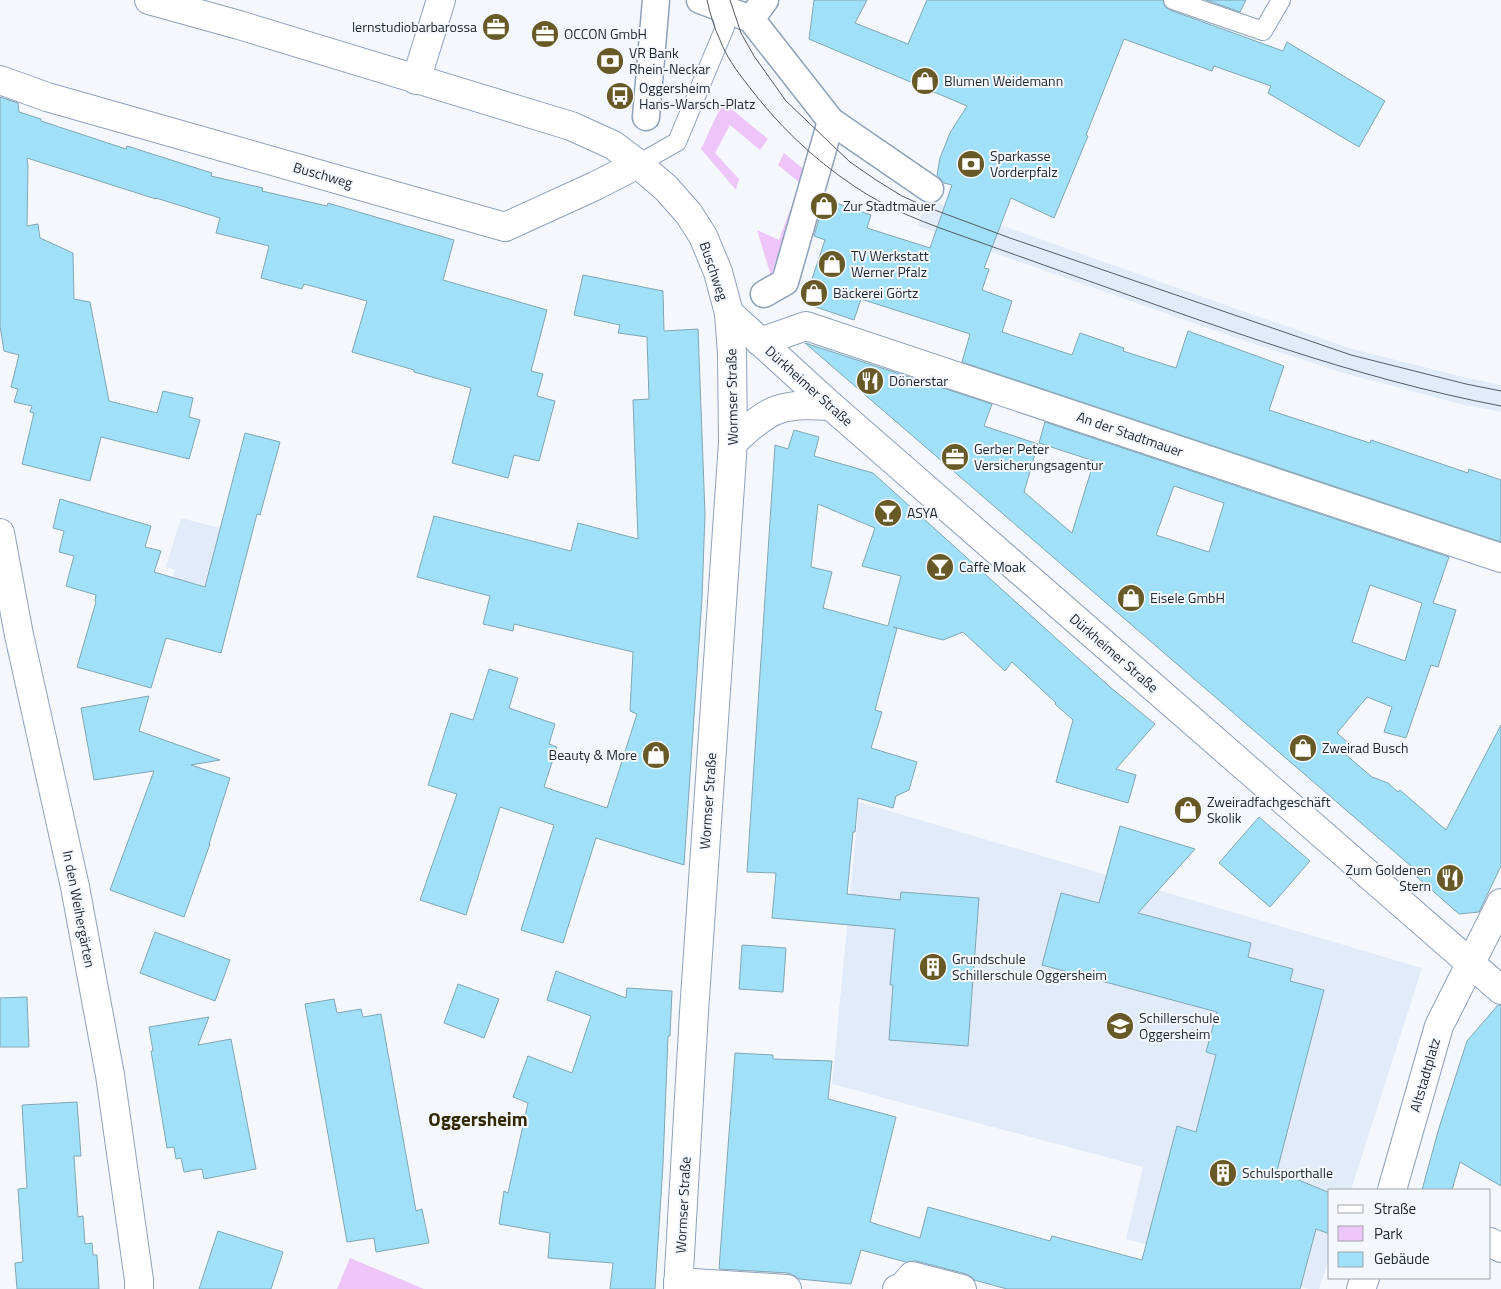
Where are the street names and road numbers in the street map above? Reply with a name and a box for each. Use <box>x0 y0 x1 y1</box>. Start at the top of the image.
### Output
street label: Buschweg <box>291 156 355 193</box>
street label: Buschweg <box>695 239 734 303</box>
street label: Dürkheimer Straße <box>761 340 858 431</box>
street label: Wormser Straße <box>720 348 743 446</box>
street label: An der Stadtmauer <box>1074 406 1186 462</box>
street label: Dürkheimer Straße <box>1065 608 1163 697</box>
street label: Wormser Straße <box>694 752 721 850</box>
street label: In den Weihergärten <box>58 848 101 969</box>
street label: Altstadtplatz <box>1404 1035 1445 1114</box>
street label: Wormser Straße <box>669 1156 696 1254</box>

